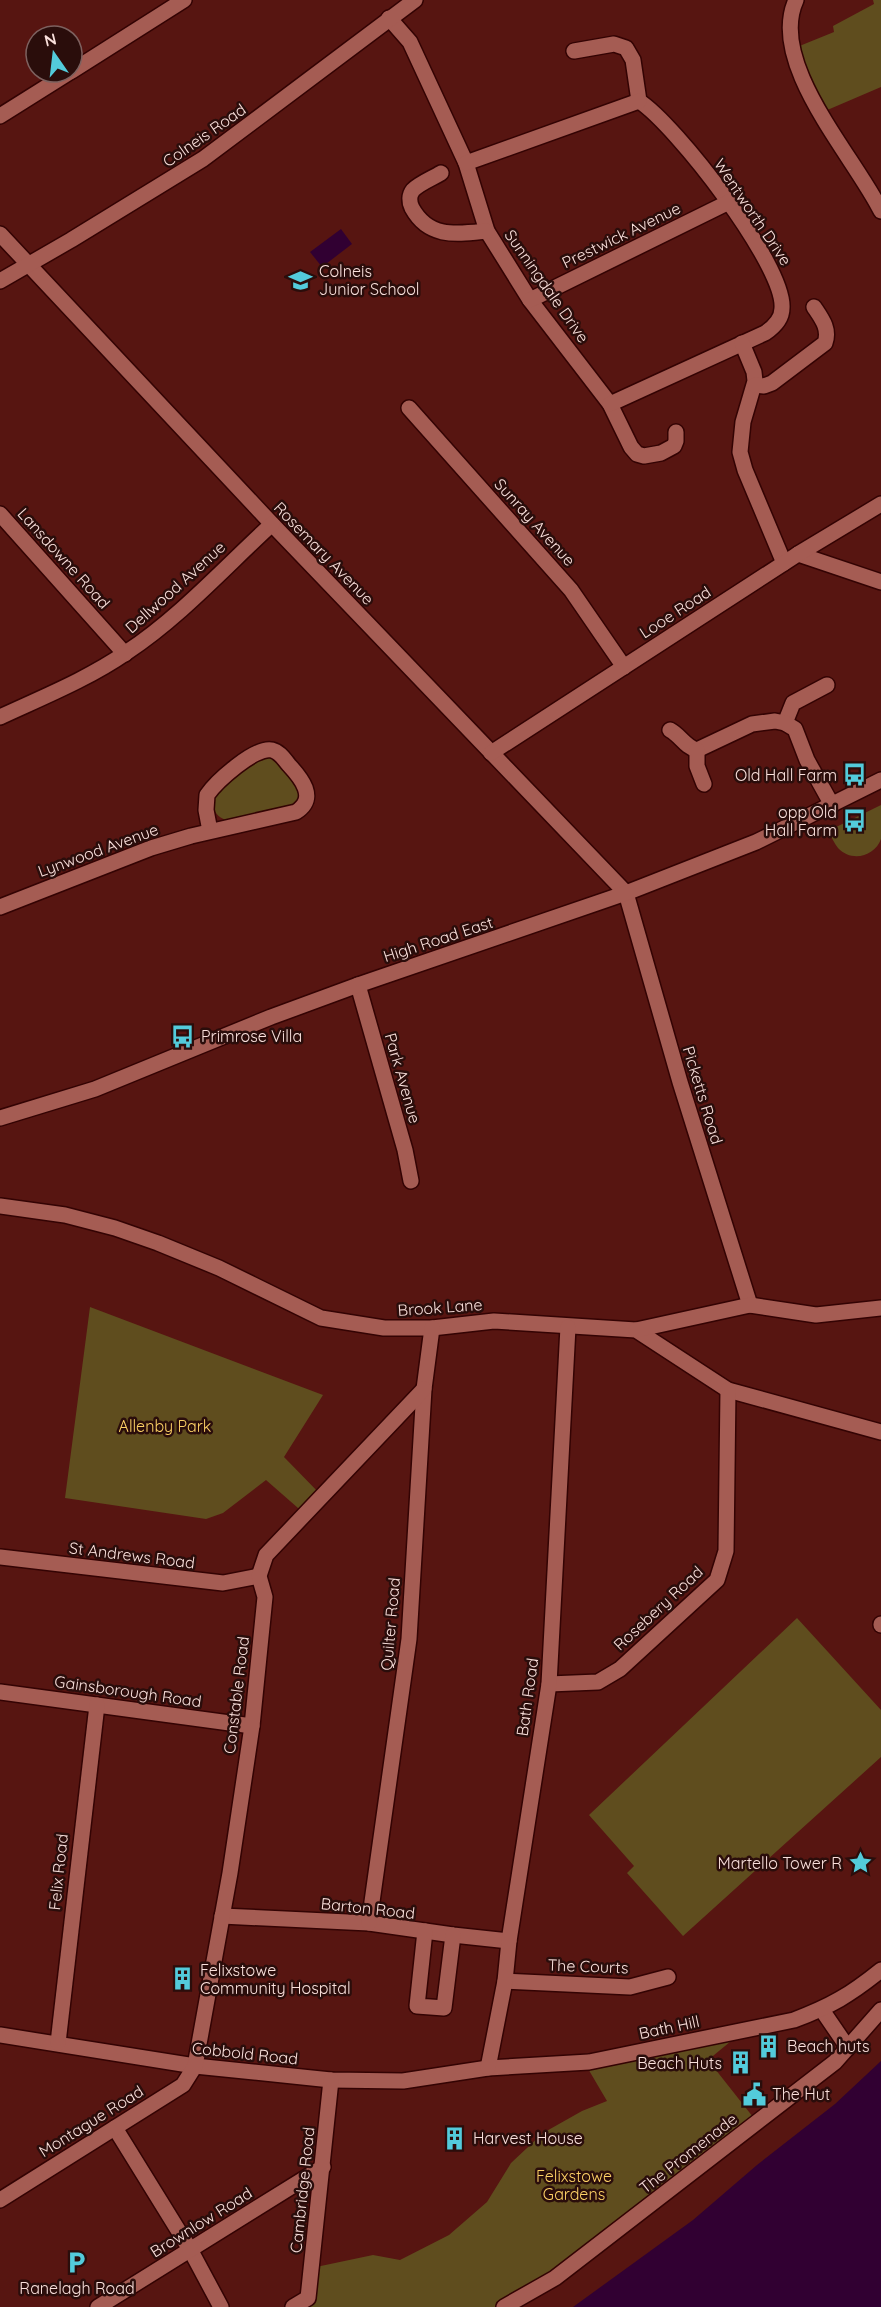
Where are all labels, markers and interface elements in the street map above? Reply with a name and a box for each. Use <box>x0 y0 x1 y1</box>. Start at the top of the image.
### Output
north arrow <box>24 24 84 84</box>
text: N <box>42 28 58 51</box>
street label: Colneis Road <box>159 99 249 171</box>
street label: Wentworth Drive <box>710 155 796 269</box>
street label: Prestwick Avenue <box>558 198 684 272</box>
street label: Sunningdale Drive <box>500 225 594 347</box>
place label: Colneis Junior School <box>319 261 420 299</box>
school or university icon: Colneis Junior School <box>288 267 314 293</box>
street label: Sunray Avenue <box>490 474 580 570</box>
street label: Rosemary Avenue <box>270 497 378 609</box>
street label: Lansdowne Road <box>14 503 114 613</box>
street label: Dellwood Avenue <box>121 537 229 637</box>
street label: Looe Road <box>636 582 714 642</box>
bus stop icon: Old Hall Farm <box>842 762 868 788</box>
place label: Old Hall Farm <box>735 765 837 785</box>
place label: opp Old Hall Farm <box>765 802 837 840</box>
bus stop icon: opp Old Hall Farm <box>842 808 868 834</box>
street label: Lynwood Avenue <box>35 819 161 881</box>
street label: High Road East <box>381 912 495 966</box>
bus stop icon: Primrose Villa <box>170 1023 196 1049</box>
place label: Primrose Villa <box>201 1026 302 1046</box>
street label: Park Avenue <box>381 1031 425 1125</box>
street label: Picketts Road <box>679 1044 727 1146</box>
street label: Brook Lane <box>397 1294 483 1320</box>
park label: Allenby Park <box>119 1416 211 1436</box>
street label: St Andrews Road <box>68 1537 196 1573</box>
street label: Rosebery Road <box>609 1562 707 1654</box>
street label: Quilter Road <box>376 1577 404 1671</box>
street label: Constable Road <box>219 1635 253 1755</box>
street label: Bath Road <box>512 1657 542 1737</box>
street label: Gainsborough Road <box>53 1671 203 1711</box>
street label: Felix Road <box>44 1833 72 1911</box>
place icon: Martello Tower R <box>847 1850 873 1876</box>
place label: Martello Tower R <box>718 1853 842 1873</box>
street label: Barton Road <box>320 1893 416 1923</box>
street label: The Courts <box>547 1955 629 1977</box>
place label: Felixstowe Community Hospital <box>200 1960 351 1998</box>
building icon: Felixstowe Community Hospital <box>169 1966 195 1992</box>
street label: Bath Hill <box>637 2011 701 2043</box>
building icon: Beach huts <box>756 2033 782 2059</box>
place label: Beach huts <box>787 2036 869 2056</box>
street label: Cobbold Road <box>191 2037 299 2069</box>
building icon: Beach Huts <box>727 2050 753 2076</box>
place label: Beach Huts <box>637 2053 722 2073</box>
street label: Montague Road <box>35 2081 147 2161</box>
public building icon: The Hut <box>741 2081 767 2107</box>
place label: The Hut <box>772 2084 830 2104</box>
street label: The Promenade <box>635 2109 741 2197</box>
building icon: Harvest House <box>442 2125 468 2151</box>
street label: Cambridge Road <box>285 2126 319 2254</box>
place label: Harvest House <box>473 2128 583 2148</box>
park label: Felixstowe Gardens <box>536 2166 612 2204</box>
street label: Brownlow Road <box>146 2183 256 2261</box>
parking icon: Ranelagh Road <box>64 2250 90 2276</box>
place label: Ranelagh Road <box>19 2278 135 2298</box>

